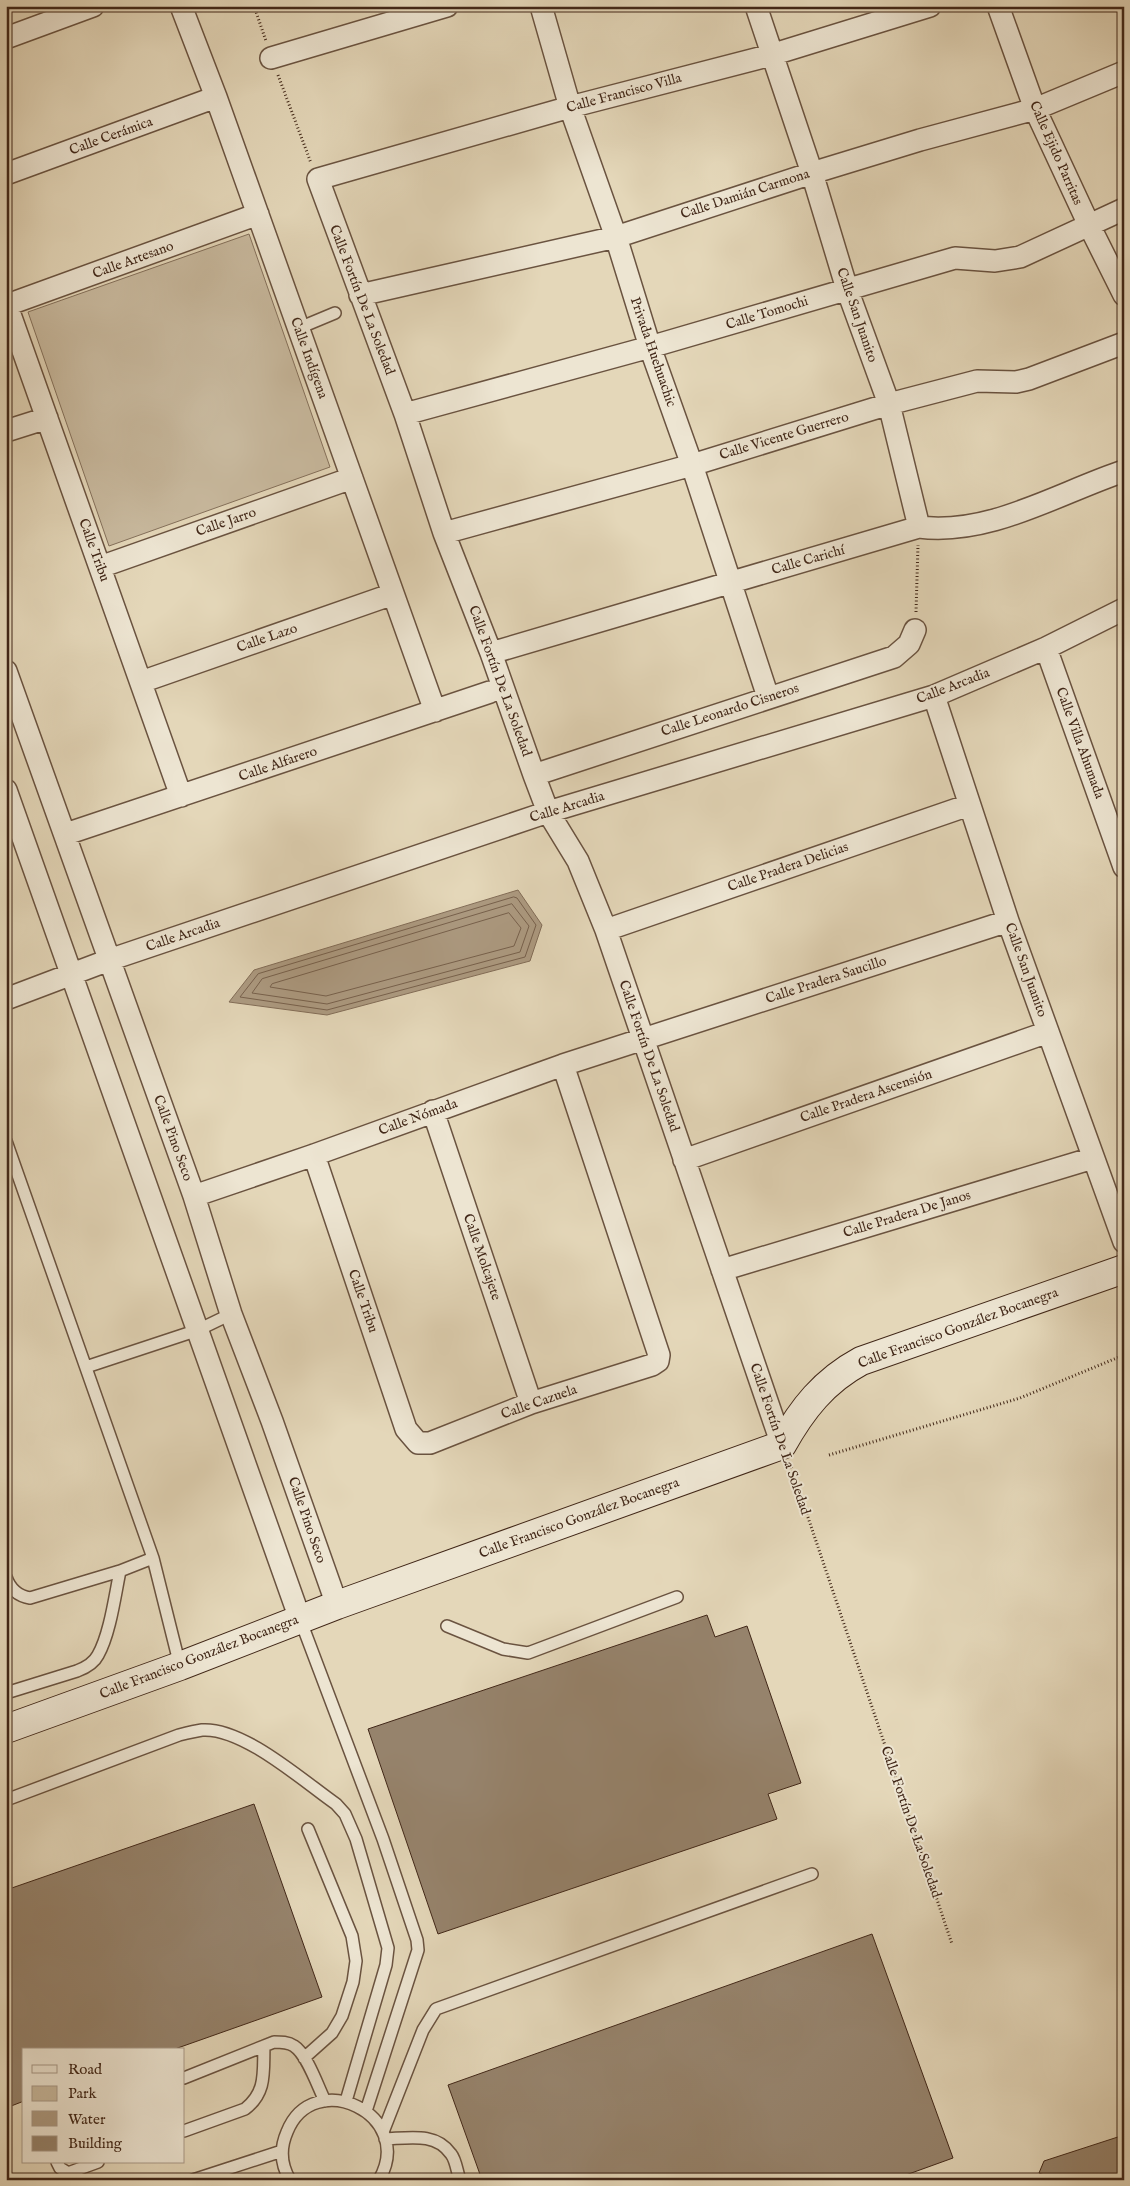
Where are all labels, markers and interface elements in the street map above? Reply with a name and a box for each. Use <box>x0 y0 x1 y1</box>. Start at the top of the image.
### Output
street label: Calle Francisco Villa <box>564 69 684 117</box>
street label: Calle Ejido Parritas <box>1025 98 1087 208</box>
street label: Calle Cerámica <box>67 112 156 159</box>
street label: Calle Damián Carmona <box>678 164 813 223</box>
street label: Calle Fortín De La Soledad <box>325 222 399 378</box>
street label: Calle Artesano <box>90 237 176 283</box>
street label: Calle San Juanito <box>832 265 882 365</box>
street label: Calle Tomochi <box>724 292 811 334</box>
street label: Privada Huehuachic <box>626 295 680 409</box>
street label: Calle Indígena <box>286 315 332 402</box>
street label: Calle Vicente Guerrero <box>717 408 851 464</box>
street label: Calle Jarro <box>194 503 259 541</box>
street label: Calle Tribu <box>74 516 114 584</box>
street label: Calle Carichí <box>769 541 848 579</box>
street label: Calle Fortín De La Soledad <box>464 603 536 759</box>
street label: Calle Lazo <box>234 619 300 657</box>
street label: Calle Arcadia <box>914 663 993 708</box>
street label: Calle Leonardo Cisneros <box>659 679 801 741</box>
street label: Calle Villa Ahumada <box>1051 685 1109 802</box>
street label: Calle Alfarero <box>236 742 320 786</box>
street label: Calle Arcadia <box>528 787 607 827</box>
street label: Calle Pradera Delicias <box>725 838 851 896</box>
street label: Calle Arcadia <box>144 914 223 956</box>
street label: Calle San Juanito <box>1001 920 1052 1020</box>
street label: Calle Pradera Saucillo <box>763 952 889 1008</box>
street label: Calle Fortín De La Soledad <box>615 978 684 1135</box>
street label: Calle Pradera Ascensión <box>798 1065 935 1127</box>
street label: Calle Pino Seco <box>149 1093 197 1184</box>
street label: Calle Nómada <box>376 1094 461 1140</box>
street label: Calle Pradera De Janos <box>841 1186 973 1242</box>
street label: Calle Molcajete <box>459 1211 505 1303</box>
street label: Calle Tribu <box>344 1267 382 1335</box>
street label: Calle Francisco González Bocanegra <box>855 1283 1061 1373</box>
street label: Calle Fortín De La Soledad <box>746 1361 815 1518</box>
street label: Calle Cazuela <box>499 1380 580 1423</box>
street label: Calle Francisco González Bocanegra <box>476 1473 682 1563</box>
street label: Calle Pino Seco <box>284 1474 330 1566</box>
street label: Calle Francisco González Bocanegra <box>97 1610 302 1703</box>
street label: Calle Fortín De La Soledad <box>877 1744 946 1901</box>
legend <box>22 2048 185 2164</box>
text: Road <box>68 2060 103 2079</box>
text: Park <box>68 2084 98 2103</box>
text: Water <box>68 2110 106 2129</box>
text: Building <box>68 2134 123 2153</box>

